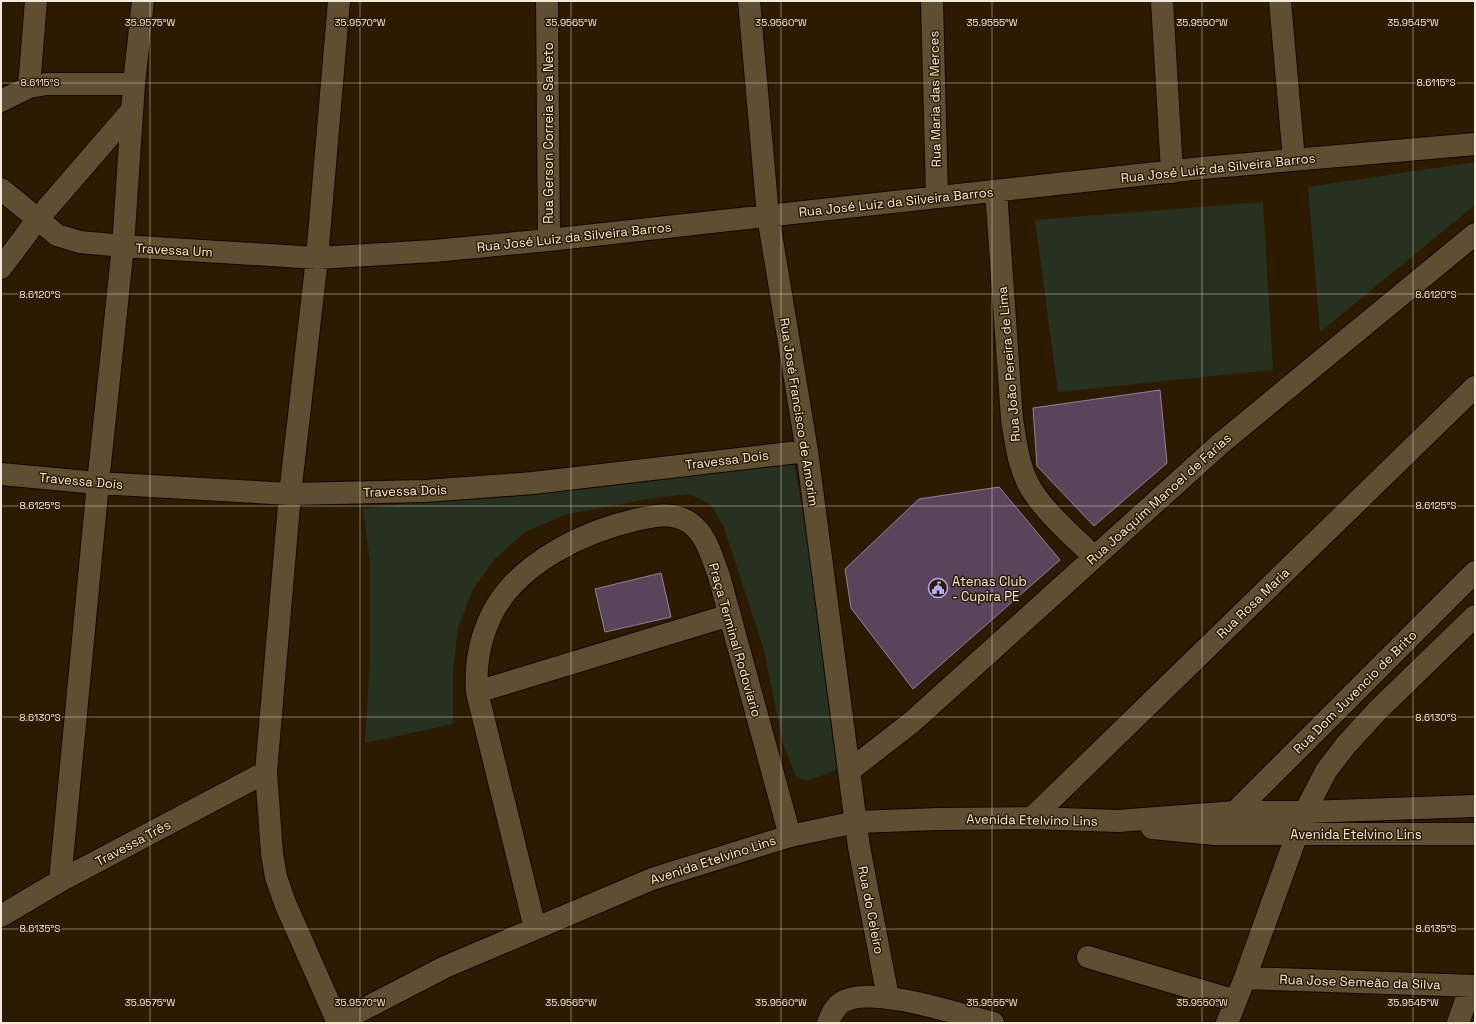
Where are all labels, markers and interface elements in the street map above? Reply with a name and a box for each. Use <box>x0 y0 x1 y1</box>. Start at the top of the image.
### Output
text: 35.9575°W <box>125 16 176 29</box>
text: 35.9570°W <box>334 16 386 29</box>
text: 35.9565°W <box>545 16 597 29</box>
text: 35.9560°W <box>755 16 807 29</box>
text: 35.9555°W <box>966 16 1018 29</box>
text: 35.9550°W <box>1176 16 1228 29</box>
text: 35.9545°W <box>1387 16 1439 29</box>
street label: Rua Maria das Merces <box>925 30 945 167</box>
street label: Rua Gerson Correia e Sa Neto <box>540 42 557 224</box>
text: 8.6115°S <box>20 76 60 89</box>
text: 8.6115°S <box>1416 76 1456 89</box>
street label: Rua José Luiz da Silveira Barros <box>1120 149 1316 187</box>
street label: Rua José Luiz da Silveira Barros <box>798 183 994 221</box>
street label: Rua José Luiz da Silveira Barros <box>476 218 672 256</box>
street label: Travessa Um <box>135 239 213 261</box>
street label: Rua João Pereira de Lima <box>994 285 1024 442</box>
text: 8.6120°S <box>19 288 61 301</box>
text: 8.6120°S <box>1415 288 1457 301</box>
street label: Rua José Francisco de Amorim <box>776 317 822 507</box>
street label: Rua Joaquim Manoel de Farias <box>1083 429 1235 568</box>
street label: Travessa Dois <box>684 446 770 474</box>
street label: Travessa Dois <box>38 469 124 493</box>
street label: Travessa Dois <box>363 481 447 501</box>
text: 8.6125°S <box>20 499 60 512</box>
text: 8.6125°S <box>1416 499 1456 512</box>
street label: Praça Terminal Rodoviario <box>705 561 765 719</box>
street label: Rua Rosa Maria <box>1213 563 1293 642</box>
place label: Atenas Club - Cupira PE <box>952 573 1027 605</box>
public building icon: Atenas Club - Cupira PE <box>927 577 949 599</box>
street label: Rua Dom Juvencio de Brito <box>1290 627 1420 757</box>
text: 8.6130°S <box>19 711 61 724</box>
text: 8.6130°S <box>1415 711 1457 724</box>
street label: Avenida Etelvino Lins <box>966 810 1098 830</box>
street label: Travessa Três <box>92 816 174 870</box>
street label: Avenida Etelvino Lins <box>1290 826 1422 843</box>
street label: Avenida Etelvino Lins <box>648 832 778 888</box>
street label: Rua do Celeiro <box>854 864 888 956</box>
text: 8.6135°S <box>20 922 60 935</box>
text: 8.6135°S <box>1416 922 1456 935</box>
street label: Rua Jose Semeão da Silva <box>1279 971 1441 993</box>
text: 35.9575°W <box>125 996 176 1009</box>
text: 35.9570°W <box>334 996 386 1009</box>
text: 35.9565°W <box>545 996 597 1009</box>
text: 35.9560°W <box>755 996 807 1009</box>
text: 35.9555°W <box>966 996 1018 1009</box>
text: 35.9550°W <box>1176 996 1228 1009</box>
text: 35.9545°W <box>1387 996 1439 1009</box>

